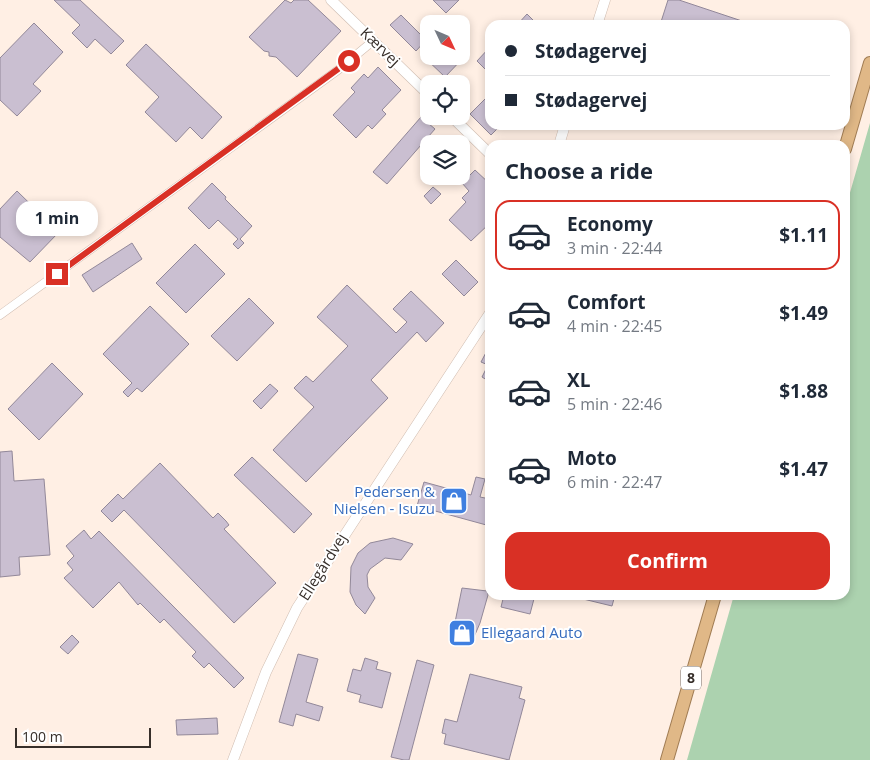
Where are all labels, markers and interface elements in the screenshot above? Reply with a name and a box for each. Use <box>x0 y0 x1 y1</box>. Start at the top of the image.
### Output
north arrow <box>420 15 470 65</box>
map controls <box>420 15 470 185</box>
street label: Kærvej <box>357 22 405 70</box>
text: Stødagervej <box>535 38 647 64</box>
route start <box>338 50 360 72</box>
button: locate <box>420 75 470 125</box>
text: Stødagervej <box>535 87 647 113</box>
button: layers <box>420 135 470 185</box>
text: Choose a ride <box>505 155 653 185</box>
callout: 1 min <box>16 202 98 236</box>
text: 1 min <box>35 207 79 229</box>
text: Economy <box>567 211 653 237</box>
icon: car <box>507 213 552 258</box>
text: $1.11 <box>779 222 828 248</box>
text: 3 min · 22:44 <box>567 237 662 259</box>
route end <box>46 263 68 285</box>
text: Comfort <box>567 289 646 315</box>
icon: car <box>507 291 552 336</box>
text: $1.49 <box>779 300 828 326</box>
text: 4 min · 22:45 <box>567 315 662 337</box>
text: XL <box>567 367 590 393</box>
icon: car <box>507 369 552 414</box>
text: $1.88 <box>779 378 828 404</box>
text: 5 min · 22:46 <box>567 393 662 415</box>
text: Moto <box>567 445 617 471</box>
icon: car <box>507 447 552 492</box>
text: $1.47 <box>779 456 828 482</box>
text: 6 min · 22:47 <box>567 471 662 493</box>
place label: Pedersen & Nielsen - Isuzu <box>334 481 435 518</box>
shop icon: Pedersen & Nielsen - Isuzu <box>439 486 469 516</box>
street label: Ellegårdvej <box>294 529 351 604</box>
button: Confirm <box>505 532 830 590</box>
shop icon: Ellegaard Auto <box>447 618 477 648</box>
place label: Ellegaard Auto <box>481 622 582 642</box>
road number: 8 <box>681 666 701 690</box>
scale bar <box>15 725 151 748</box>
text: 100 m <box>22 727 63 746</box>

